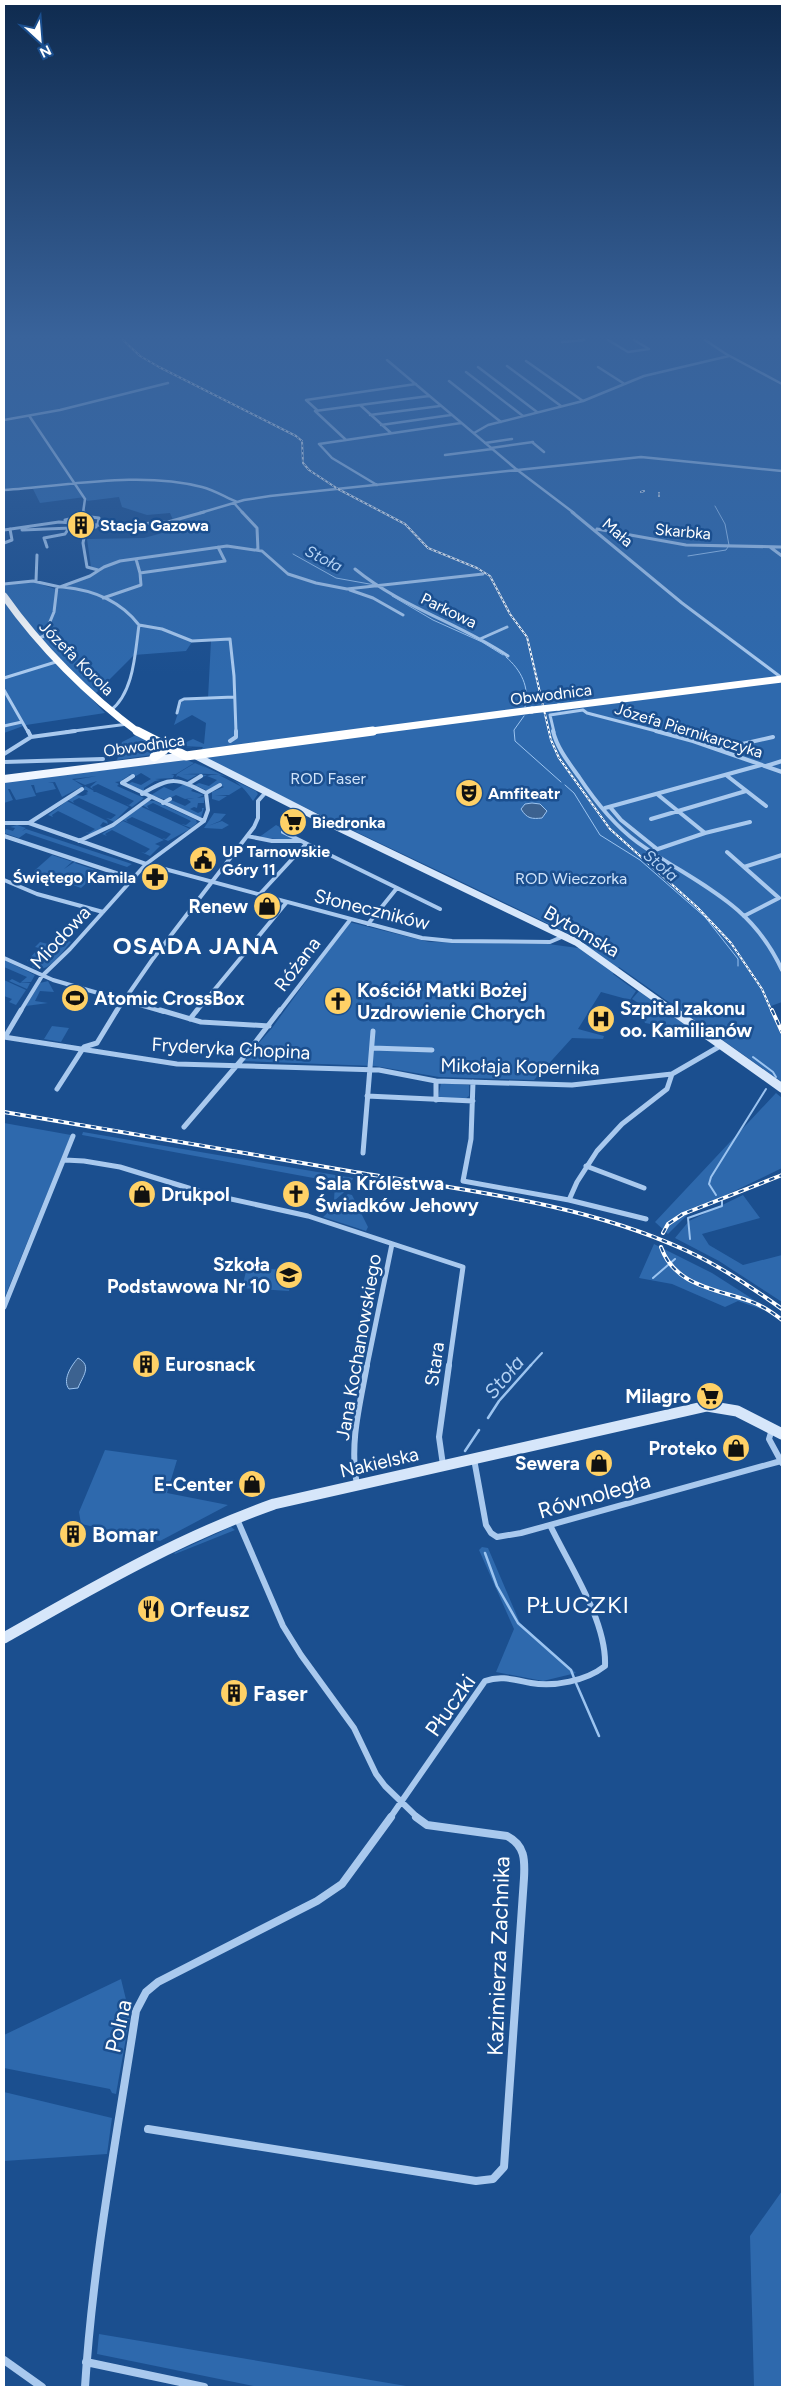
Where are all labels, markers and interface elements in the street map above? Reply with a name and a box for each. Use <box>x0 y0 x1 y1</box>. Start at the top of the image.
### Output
north arrow <box>15 15 65 65</box>
text: N <box>37 41 54 61</box>
building icon: Stacja Gazowa <box>66 510 96 540</box>
street label: Mała <box>598 514 637 551</box>
place label: Stacja Gazowa <box>100 516 209 535</box>
street label: Skarbka <box>654 520 712 543</box>
water label: Stoła <box>302 541 346 576</box>
street label: Parkowa <box>418 589 480 632</box>
street label: Józefa Korola <box>36 617 118 699</box>
street label: Obwodnica <box>509 680 593 709</box>
street label: Józefa Piernikarczyka <box>613 699 765 762</box>
street label: Obwodnica <box>102 730 186 761</box>
park label: ROD Faser <box>290 769 366 788</box>
theatre icon: Amfiteatr <box>454 778 484 808</box>
place label: Amfiteatr <box>488 784 560 803</box>
supermarket icon: Biedronka <box>278 807 308 837</box>
place label: Biedronka <box>312 813 386 832</box>
place label: UP Tarnowskie Góry 11 <box>222 842 330 879</box>
public building icon: UP Tarnowskie Góry 11 <box>188 845 218 875</box>
water label: Stoła <box>640 846 682 885</box>
pharmacy icon: Świętego Kamila <box>140 862 170 892</box>
place label: Świętego Kamila <box>13 868 136 887</box>
park label: ROD Wieczorka <box>515 869 627 888</box>
street label: Słoneczników <box>312 884 432 935</box>
shop icon: Renew <box>252 891 282 921</box>
place label: Renew <box>188 895 248 918</box>
street label: Miodowa <box>25 901 95 974</box>
street label: Bytomska <box>540 901 624 962</box>
district label: OSADA JANA <box>113 931 279 960</box>
street label: Różana <box>269 933 325 996</box>
place label: Kościół Matki Bożej Uzdrowienie Chorych <box>357 979 545 1024</box>
sports icon: Atomic CrossBox <box>60 983 90 1013</box>
church icon: Kościół Matki Bożej Uzdrowienie Chorych <box>323 986 353 1016</box>
place label: Atomic CrossBox <box>94 987 245 1010</box>
place label: Szpital zakonu oo. Kamilianów <box>620 997 752 1042</box>
hospital icon: Szpital zakonu oo. Kamilianów <box>586 1004 616 1034</box>
street label: Fryderyka Chopina <box>151 1033 311 1064</box>
street label: Mikołaja Kopernika <box>440 1054 600 1079</box>
place label: Sala Królestwa Świadków Jehowy <box>315 1172 479 1217</box>
shop icon: Drukpol <box>127 1179 157 1209</box>
church icon: Sala Królestwa Świadków Jehowy <box>281 1179 311 1209</box>
place label: Drukpol <box>161 1183 230 1206</box>
street label: Jana Kochanowskiego <box>331 1252 386 1442</box>
place label: Szkoła Podstawowa Nr 10 <box>107 1253 270 1298</box>
school or university icon: Szkoła Podstawowa Nr 10 <box>274 1260 304 1290</box>
street label: Stara <box>420 1340 449 1388</box>
building icon: Eurosnack <box>131 1349 161 1379</box>
water label: Stoła <box>479 1350 529 1403</box>
place label: Eurosnack <box>165 1353 256 1376</box>
supermarket icon: Milagro <box>695 1381 725 1411</box>
place label: Milagro <box>625 1385 691 1408</box>
shop icon: Proteko <box>721 1433 751 1463</box>
place label: Proteko <box>649 1437 717 1460</box>
street label: Nakielska <box>337 1442 421 1483</box>
shop icon: Sewera <box>584 1448 614 1478</box>
place label: Sewera <box>515 1452 580 1475</box>
street label: Równoległa <box>535 1467 653 1524</box>
shop icon: E-Center <box>237 1469 267 1499</box>
place label: E-Center <box>154 1473 233 1496</box>
building icon: Bomar <box>58 1519 88 1549</box>
place label: Bomar <box>92 1521 158 1548</box>
district label: PŁUCZKI <box>526 1590 630 1619</box>
restaurant icon: Orfeusz <box>136 1594 166 1624</box>
place label: Orfeusz <box>170 1596 249 1623</box>
street label: Płuczki <box>419 1669 481 1742</box>
building icon: Faser <box>219 1678 249 1708</box>
place label: Faser <box>253 1680 308 1707</box>
street label: Kazimierza Zachnika <box>482 1856 515 2056</box>
street label: Polna <box>99 1997 138 2055</box>

